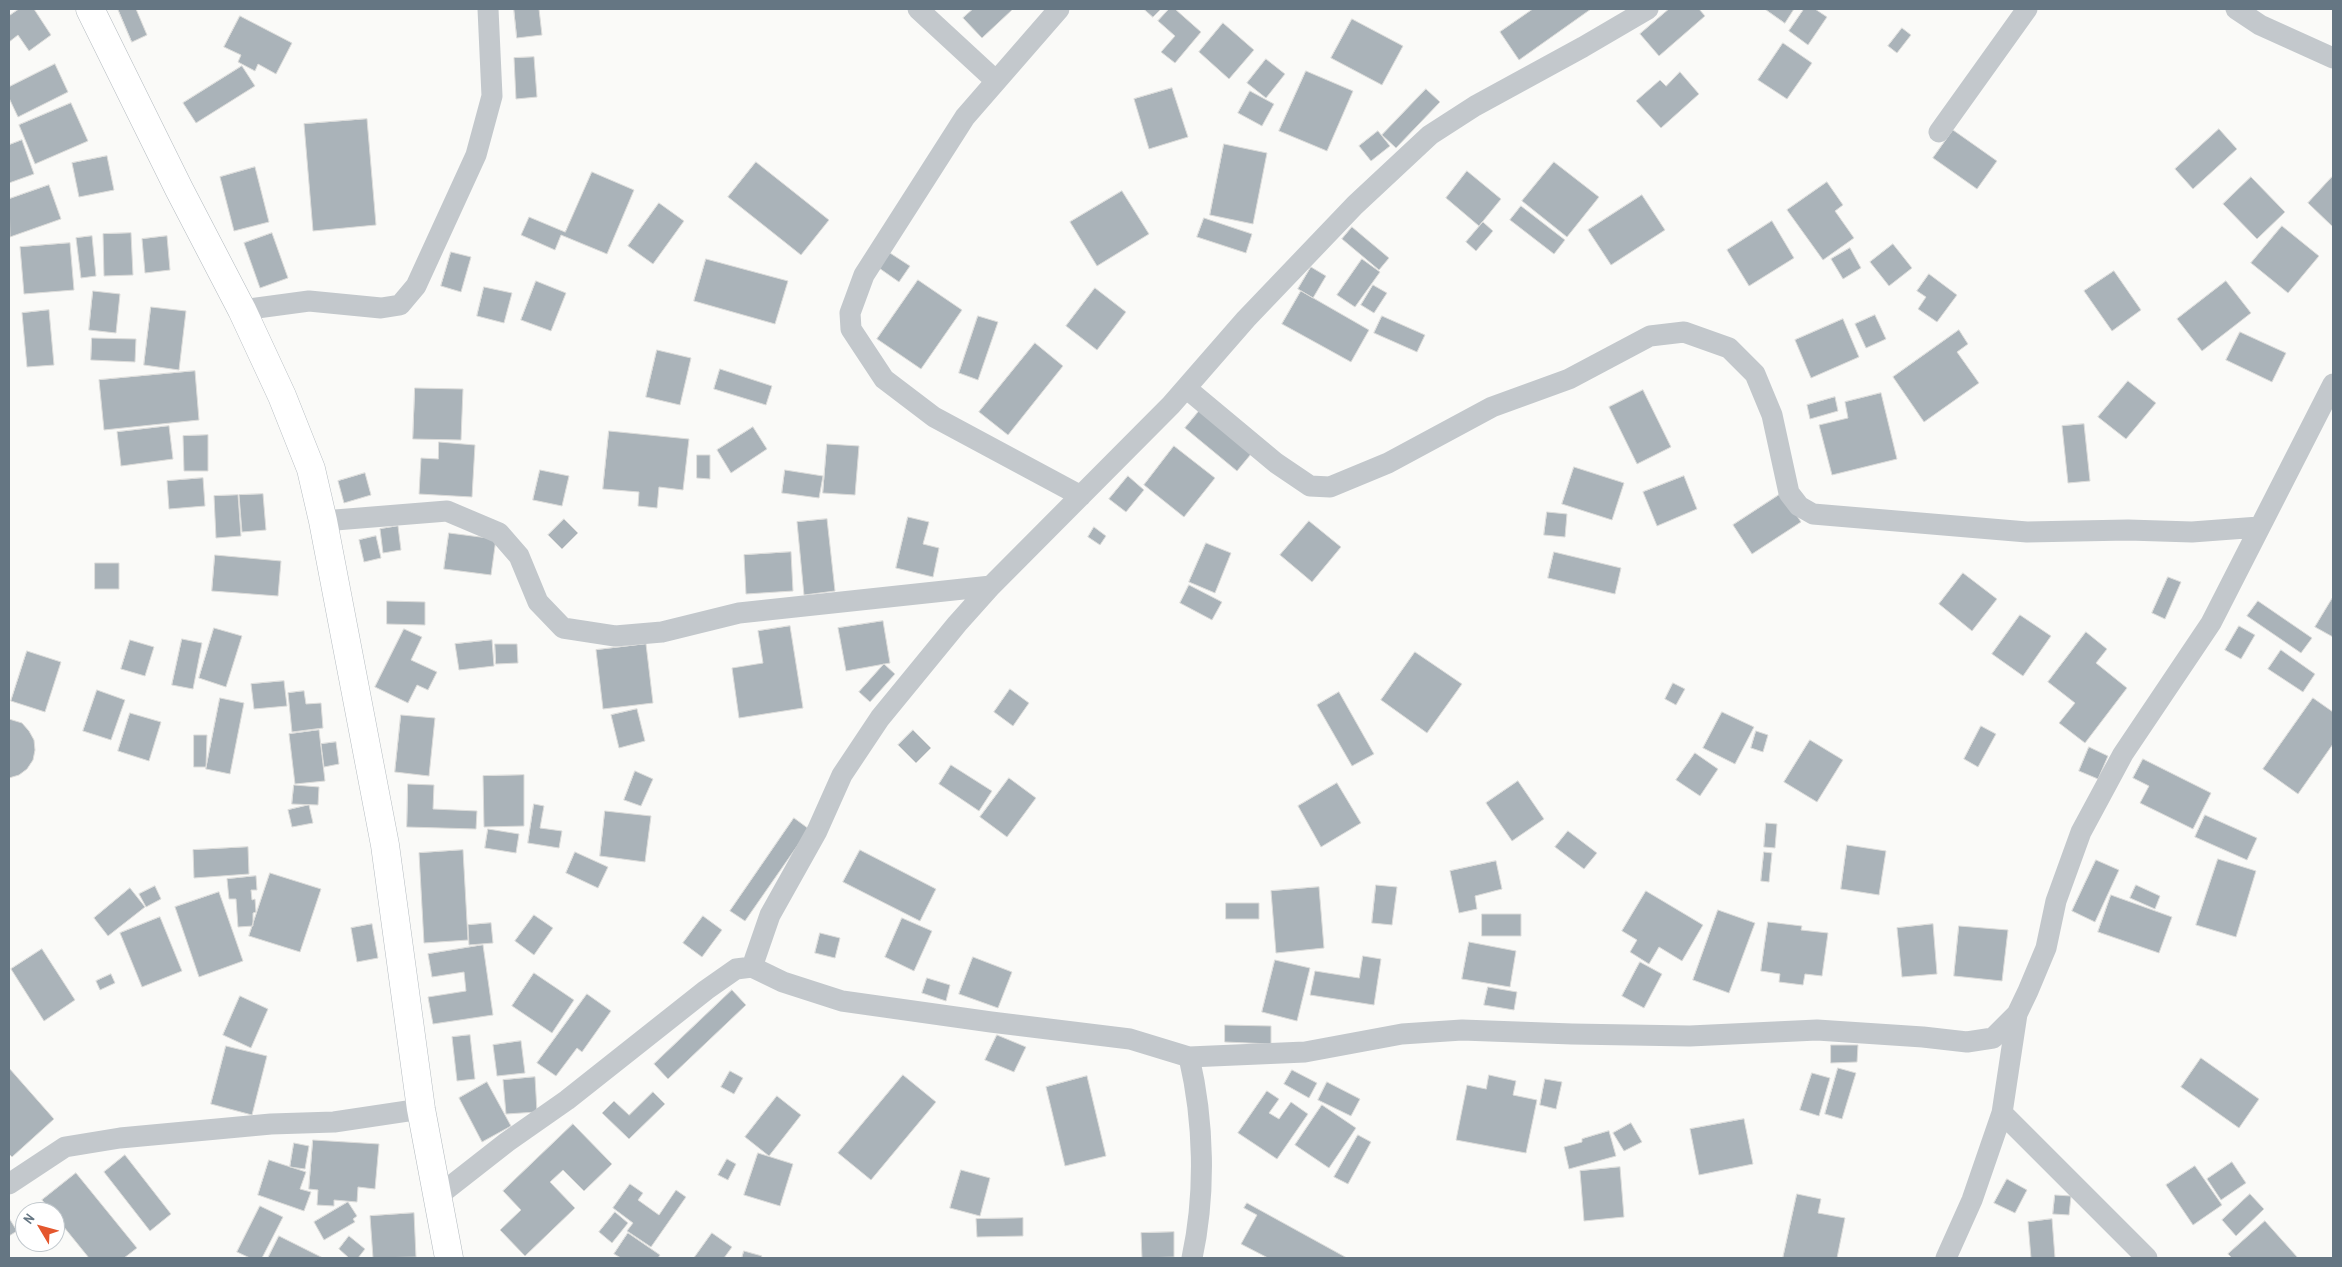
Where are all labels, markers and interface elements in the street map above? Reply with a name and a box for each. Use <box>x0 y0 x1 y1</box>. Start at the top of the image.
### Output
north arrow <box>15 1202 65 1252</box>
text: N <box>19 1210 38 1227</box>

